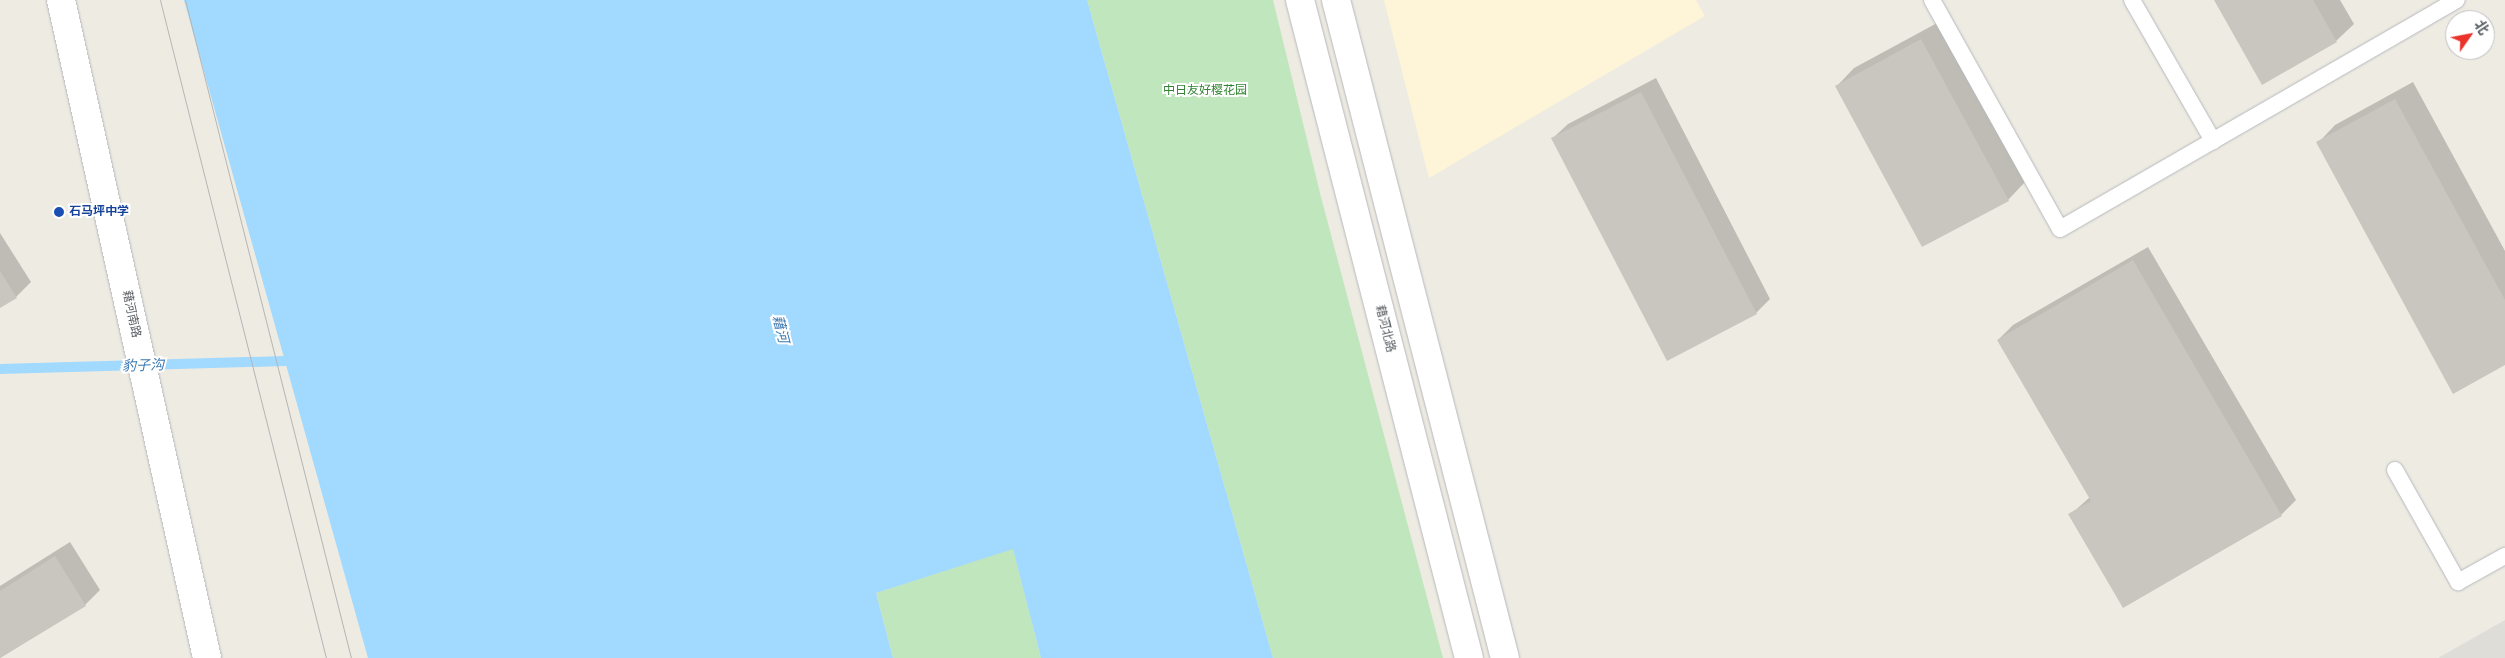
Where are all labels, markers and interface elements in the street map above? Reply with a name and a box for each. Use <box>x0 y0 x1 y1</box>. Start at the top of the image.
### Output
north arrow <box>2445 10 2495 60</box>
text: 北 <box>2471 17 2492 38</box>
park label: 中日友好樱花园 <box>1163 84 1247 98</box>
place label: 石马坪中学 <box>69 205 129 219</box>
marker: 石马坪中学 <box>53 206 65 218</box>
street label: 藉河南路 <box>119 289 143 339</box>
street label: 藉河北路 <box>1372 304 1398 354</box>
water label: 藉河 <box>769 313 793 345</box>
water label: 豹子沟 <box>122 356 164 374</box>

